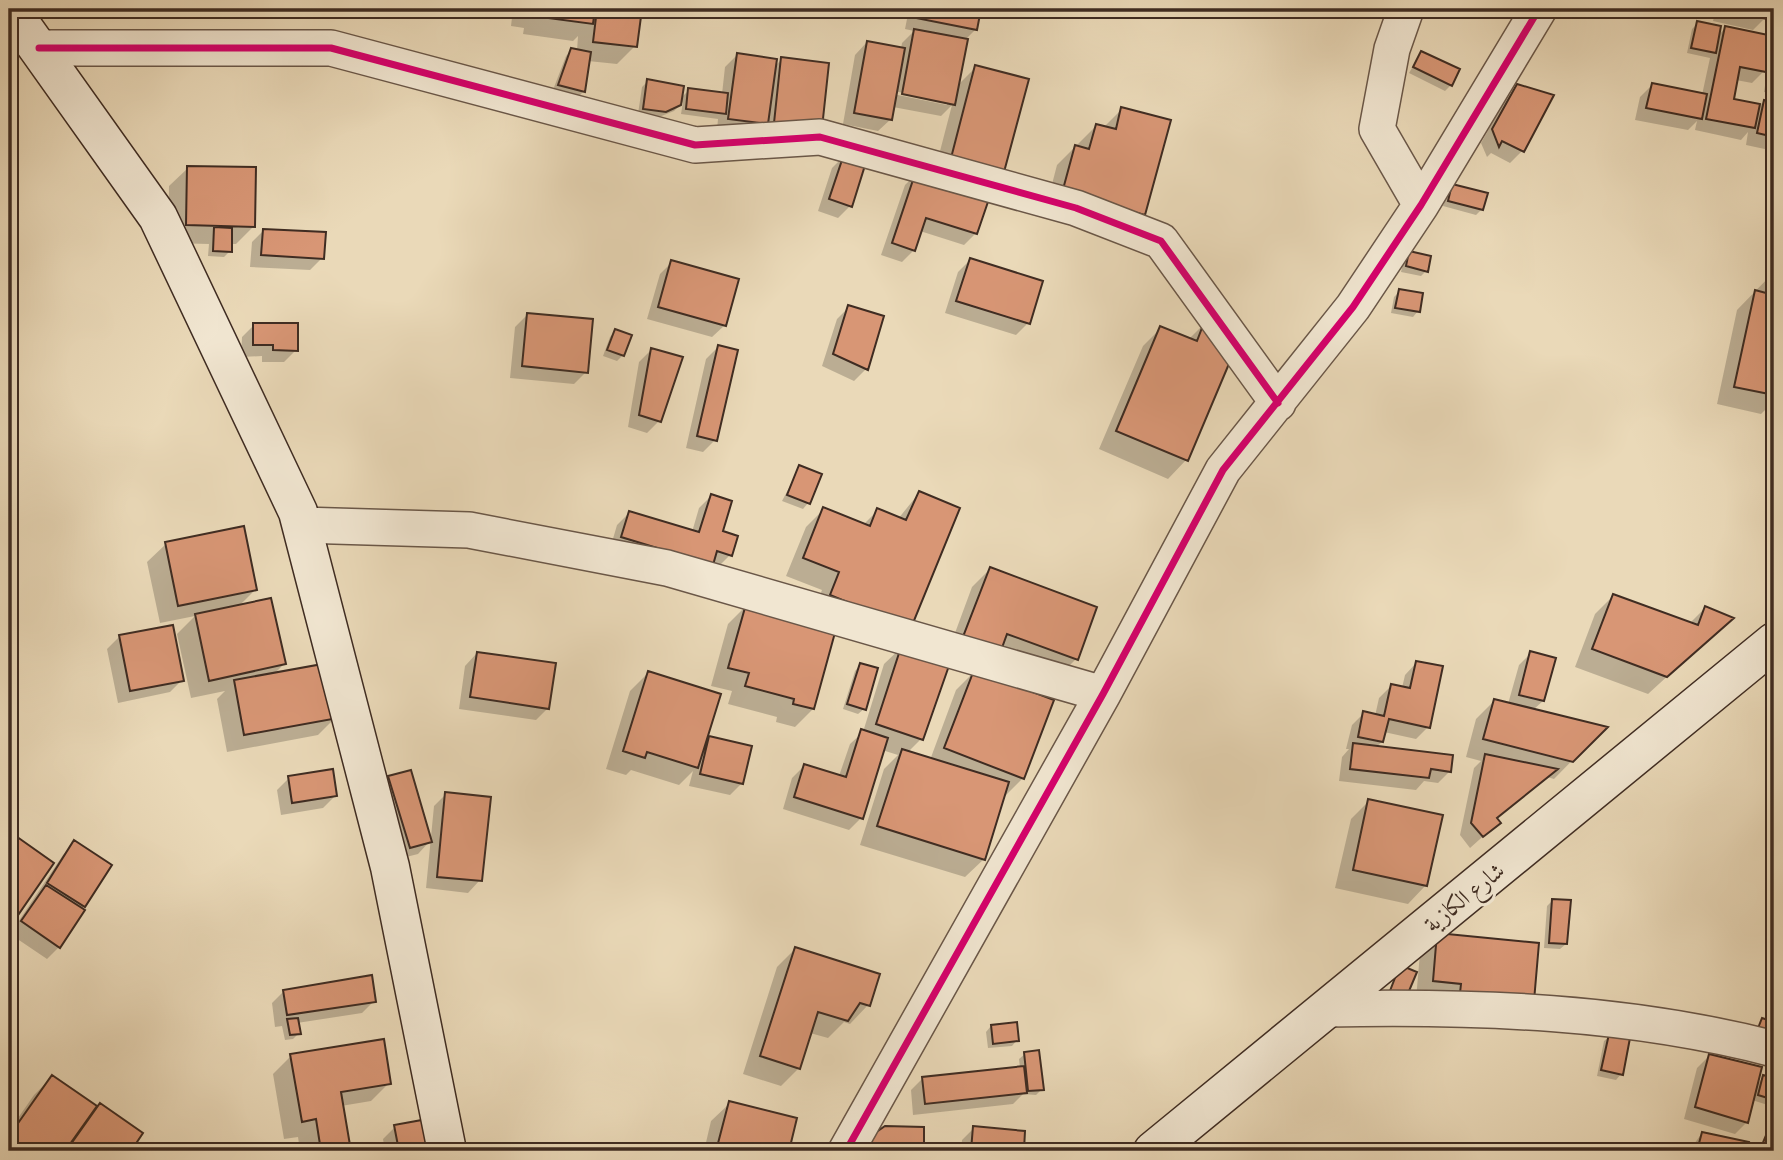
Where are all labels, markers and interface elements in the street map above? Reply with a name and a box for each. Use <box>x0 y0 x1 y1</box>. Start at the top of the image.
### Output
street label: شارع الكازية <box>1419 857 1514 943</box>

